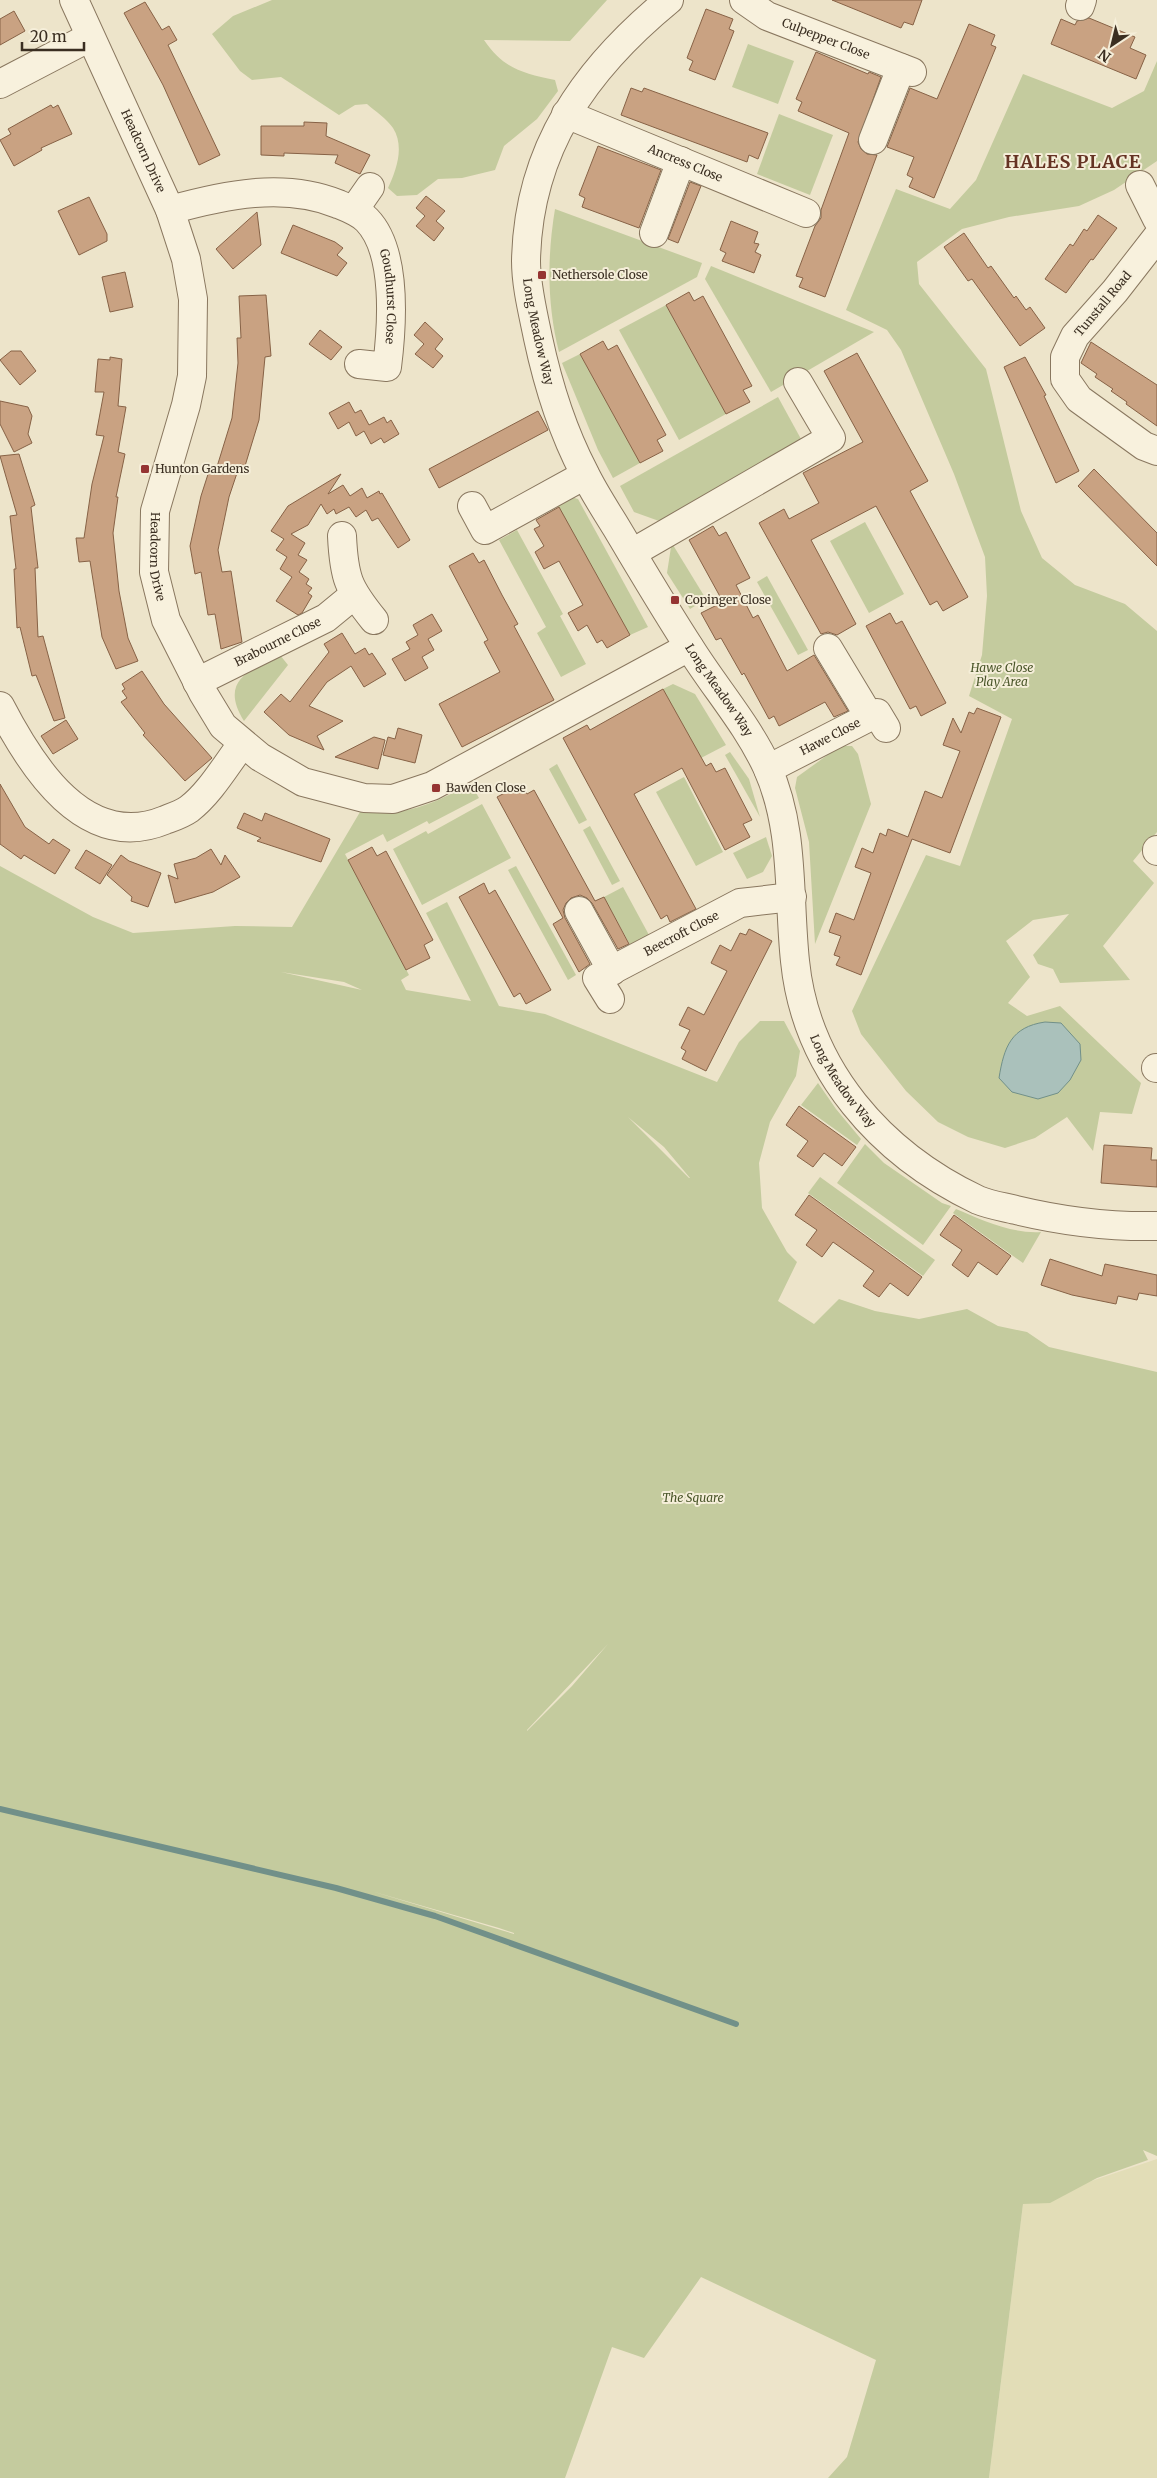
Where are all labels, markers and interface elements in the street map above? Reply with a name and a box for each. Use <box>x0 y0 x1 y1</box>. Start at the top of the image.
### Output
street label: Culpepper Close <box>780 14 872 62</box>
scale bar <box>22 20 85 52</box>
north arrow <box>1087 20 1137 70</box>
text: 20 m <box>30 27 67 46</box>
text: N <box>1095 45 1114 66</box>
street label: Headcorn Drive <box>118 107 169 195</box>
street label: Ancress Close <box>645 140 725 185</box>
district label: HALES PLACE <box>1005 150 1141 173</box>
street label: Goudhurst Close <box>377 247 399 345</box>
place label: Nethersole Close <box>552 267 648 282</box>
street label: Tunstall Road <box>1071 268 1134 339</box>
marker: Nethersole Close <box>536 269 548 281</box>
street label: Long Meadow Way <box>520 277 557 387</box>
place label: Hunton Gardens <box>155 461 250 476</box>
marker: Hunton Gardens <box>139 463 151 475</box>
street label: Headcorn Drive <box>147 512 169 603</box>
place label: Copinger Close <box>685 592 771 607</box>
marker: Copinger Close <box>669 594 681 606</box>
street label: Brabourne Close <box>232 614 323 669</box>
street label: Long Meadow Way <box>682 641 756 739</box>
park label: Hawe Close Play Area <box>970 660 1033 689</box>
street label: Hawe Close <box>797 715 863 758</box>
place label: Bawden Close <box>446 780 526 795</box>
marker: Bawden Close <box>430 782 442 794</box>
street label: Beecroft Close <box>641 908 721 959</box>
street label: Long Meadow Way <box>807 1032 879 1130</box>
park label: The Square <box>662 1490 724 1505</box>

